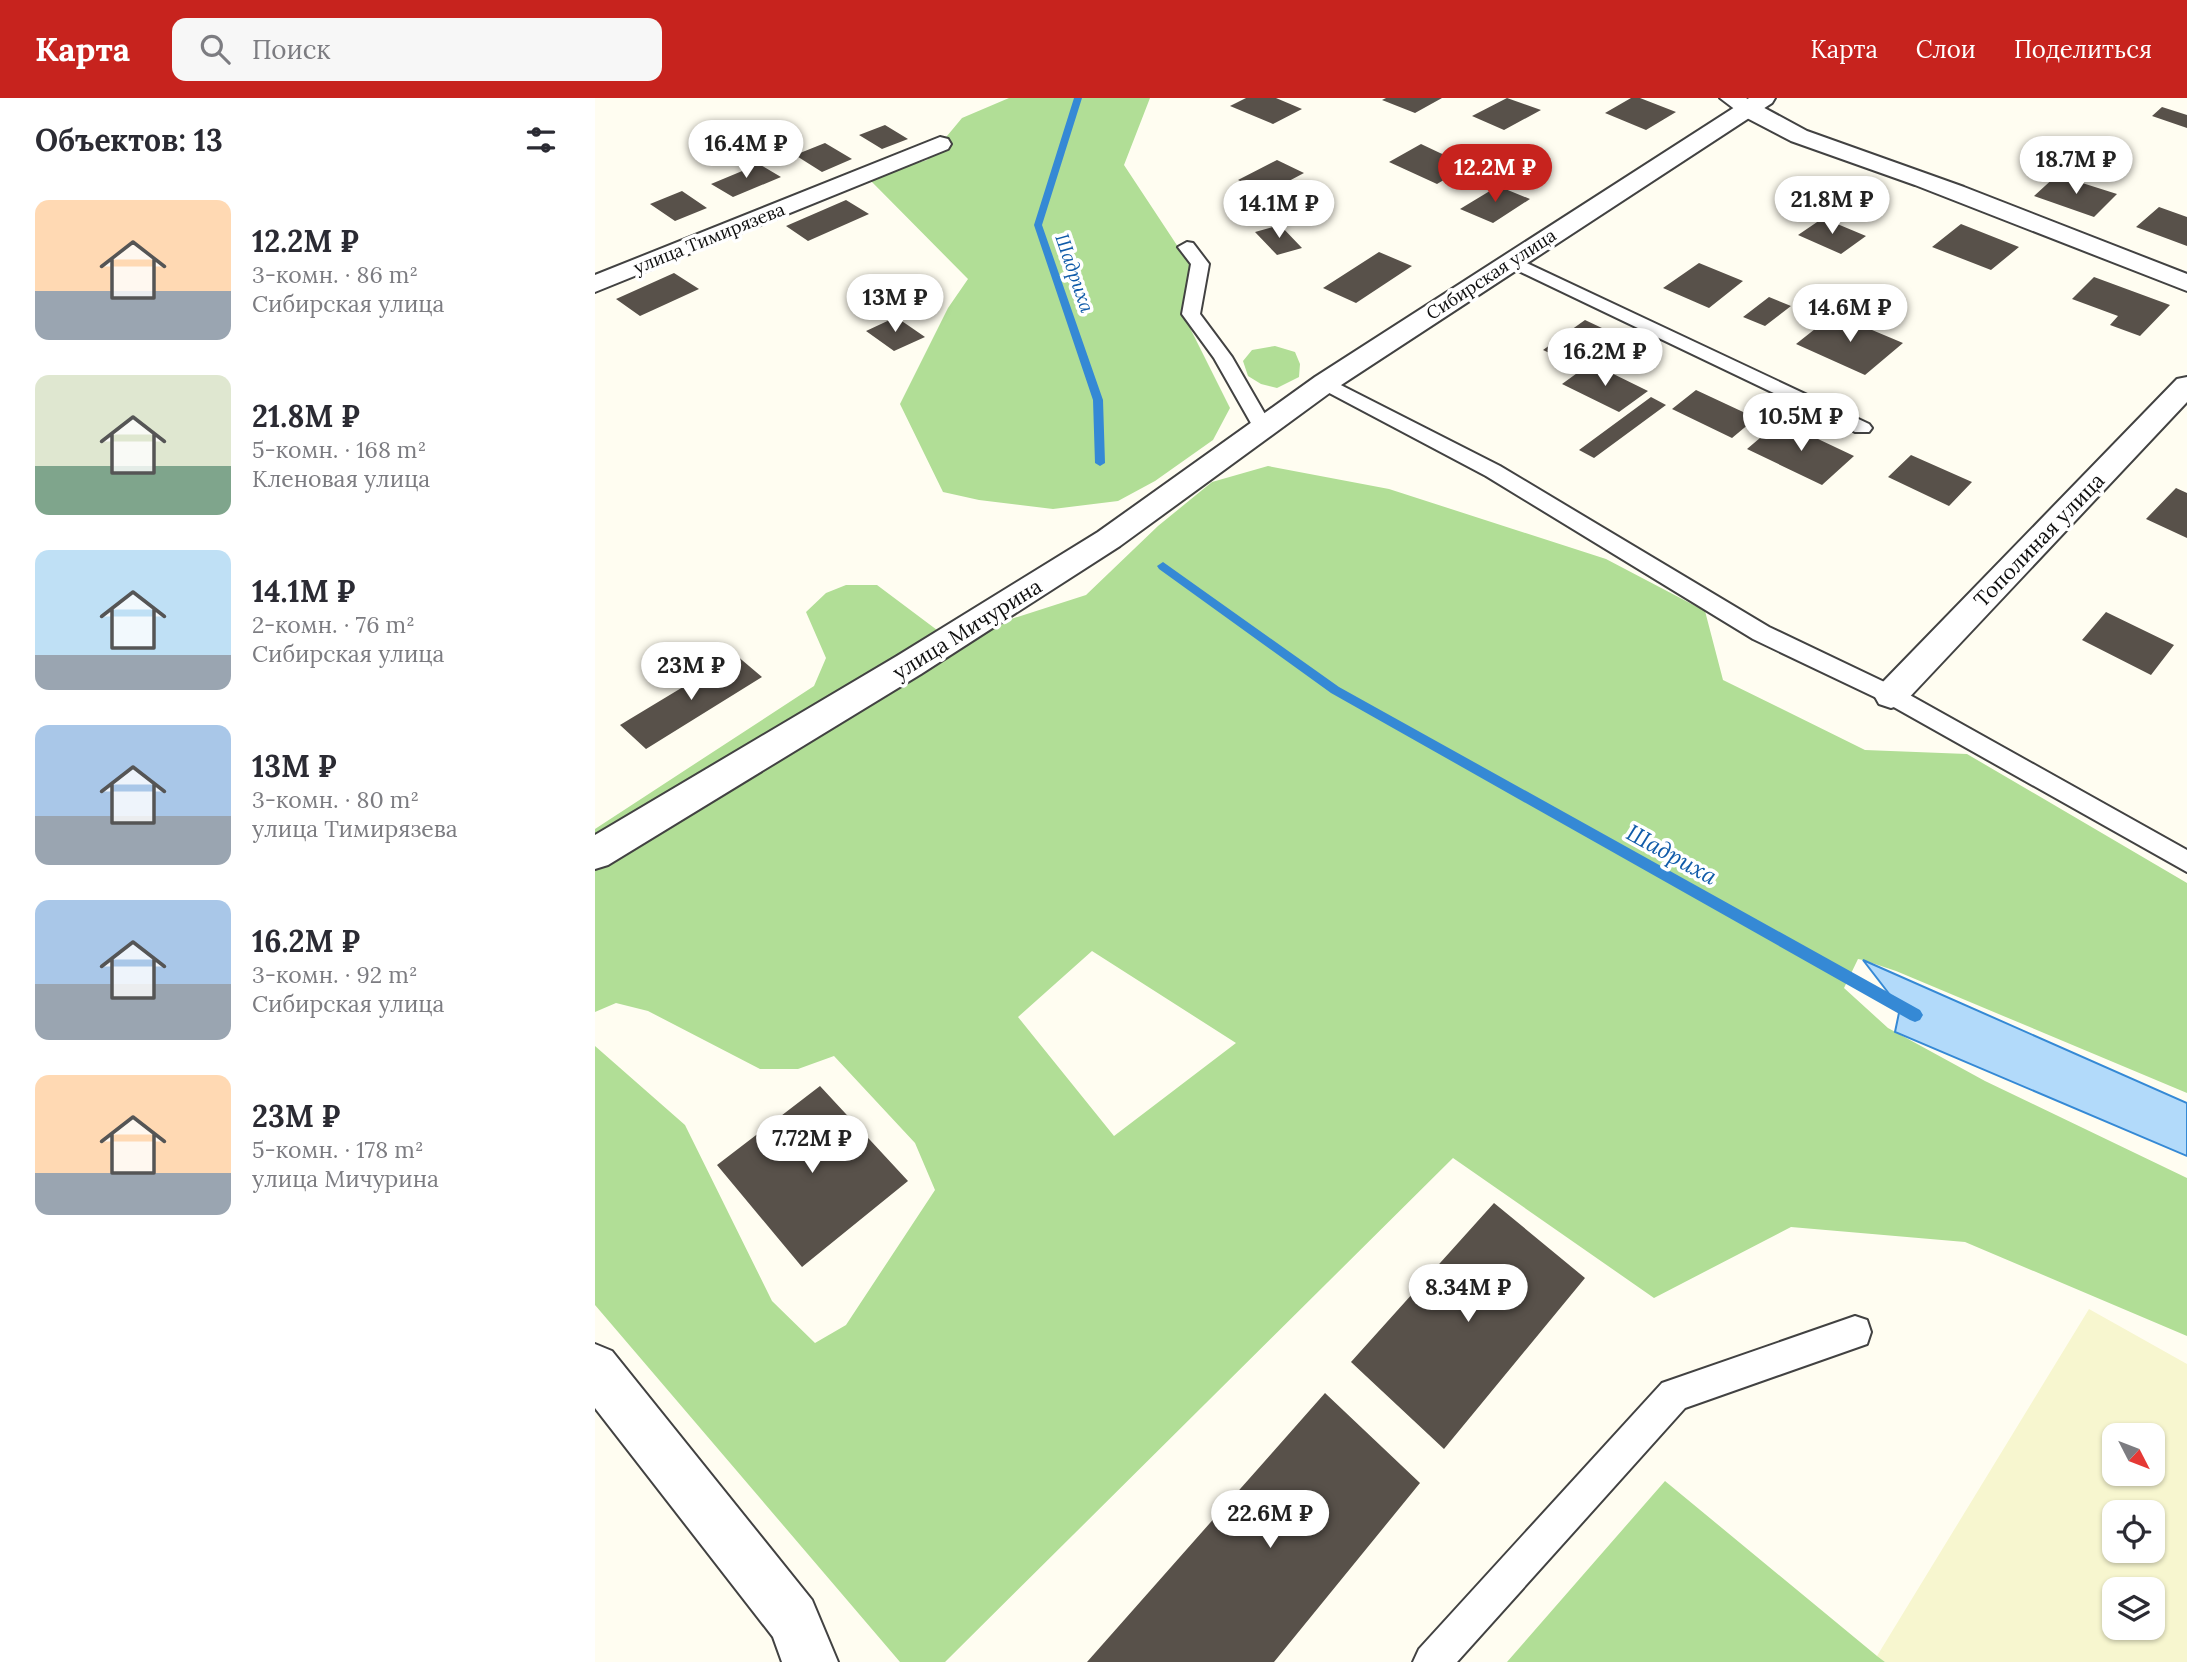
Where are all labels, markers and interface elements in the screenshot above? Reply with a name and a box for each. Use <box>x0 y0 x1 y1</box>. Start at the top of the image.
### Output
search box <box>172 18 662 81</box>
text: Карта <box>35 28 130 70</box>
icon: search <box>196 30 234 68</box>
text: Поиск <box>252 33 331 66</box>
text: Карта <box>1810 34 1878 65</box>
text: Слои <box>1916 34 1976 65</box>
text: Поделиться <box>2014 34 2152 65</box>
pin: 16.4M ₽ <box>681 120 811 180</box>
text: Объектов: 13 <box>35 121 223 159</box>
icon: filters <box>522 121 560 159</box>
text: 16.4M ₽ <box>704 128 788 157</box>
pin: 18.7M ₽ <box>2011 136 2141 196</box>
pin: 12.2M ₽ <box>1430 144 1560 204</box>
text: 18.7M ₽ <box>2036 144 2116 173</box>
text: 12.2M ₽ <box>1454 152 1536 181</box>
pin: 21.8M ₽ <box>1767 176 1897 236</box>
pin: 14.1M ₽ <box>1214 180 1344 240</box>
text: 21.8M ₽ <box>1791 184 1873 213</box>
text: 14.1M ₽ <box>1239 188 1319 217</box>
street label: улица Тимирязева <box>630 197 788 279</box>
text: 12.2M ₽ <box>252 222 359 260</box>
street label: Сибирская улица <box>1422 223 1560 325</box>
icon: home <box>91 228 175 312</box>
water label: Шадриха <box>1050 230 1100 316</box>
text: 3-комн. · 86 m² <box>252 260 418 289</box>
pin: 13M ₽ <box>846 274 944 334</box>
text: 13M ₽ <box>863 282 927 311</box>
pin: 14.6M ₽ <box>1785 285 1915 344</box>
text: Сибирская улица <box>252 289 444 318</box>
text: 14.6M ₽ <box>1808 292 1892 321</box>
pin: 16.2M ₽ <box>1540 328 1670 388</box>
text: 16.2M ₽ <box>1564 336 1646 365</box>
pin: 10.5M ₽ <box>1736 394 1866 453</box>
text: 21.8M ₽ <box>252 397 360 435</box>
text: 10.5M ₽ <box>1759 401 1843 430</box>
icon: home <box>91 403 175 487</box>
text: 5-комн. · 168 m² <box>252 435 426 464</box>
text: Кленовая улица <box>252 464 430 493</box>
street label: Тополиная улица <box>1968 467 2110 613</box>
text: 14.1M ₽ <box>252 572 355 610</box>
street label: улица Мичурина <box>887 572 1047 686</box>
icon: home <box>91 578 175 662</box>
text: 2-комн. · 76 m² <box>252 610 415 639</box>
text: Сибирская улица <box>252 639 444 668</box>
pin: 23M ₽ <box>642 642 740 702</box>
text: 23M ₽ <box>657 650 725 679</box>
text: 13M ₽ <box>252 747 337 785</box>
icon: home <box>91 753 175 837</box>
text: 3-комн. · 80 m² <box>252 785 419 814</box>
text: улица Тимирязева <box>252 814 458 843</box>
water label: Шадриха <box>1622 817 1723 891</box>
text: 16.2M ₽ <box>252 922 360 960</box>
icon: home <box>91 928 175 1012</box>
text: 3-комн. · 92 m² <box>252 960 418 989</box>
text: Сибирская улица <box>252 989 444 1018</box>
text: 23M ₽ <box>252 1097 340 1135</box>
icon: home <box>91 1103 175 1187</box>
pin: 7.72M ₽ <box>747 1116 877 1175</box>
text: 7.72M ₽ <box>772 1123 852 1152</box>
text: 5-комн. · 178 m² <box>252 1135 424 1164</box>
text: улица Мичурина <box>252 1164 439 1193</box>
pin: 8.34M ₽ <box>1403 1264 1533 1324</box>
text: 8.34M ₽ <box>1425 1272 1511 1301</box>
north arrow <box>2102 1423 2165 1486</box>
map controls <box>2102 1423 2165 1640</box>
pin: 22.6M ₽ <box>1205 1490 1335 1550</box>
text: 22.6M ₽ <box>1227 1498 1313 1527</box>
button: locate <box>2102 1500 2165 1563</box>
button: layers <box>2102 1577 2165 1640</box>

